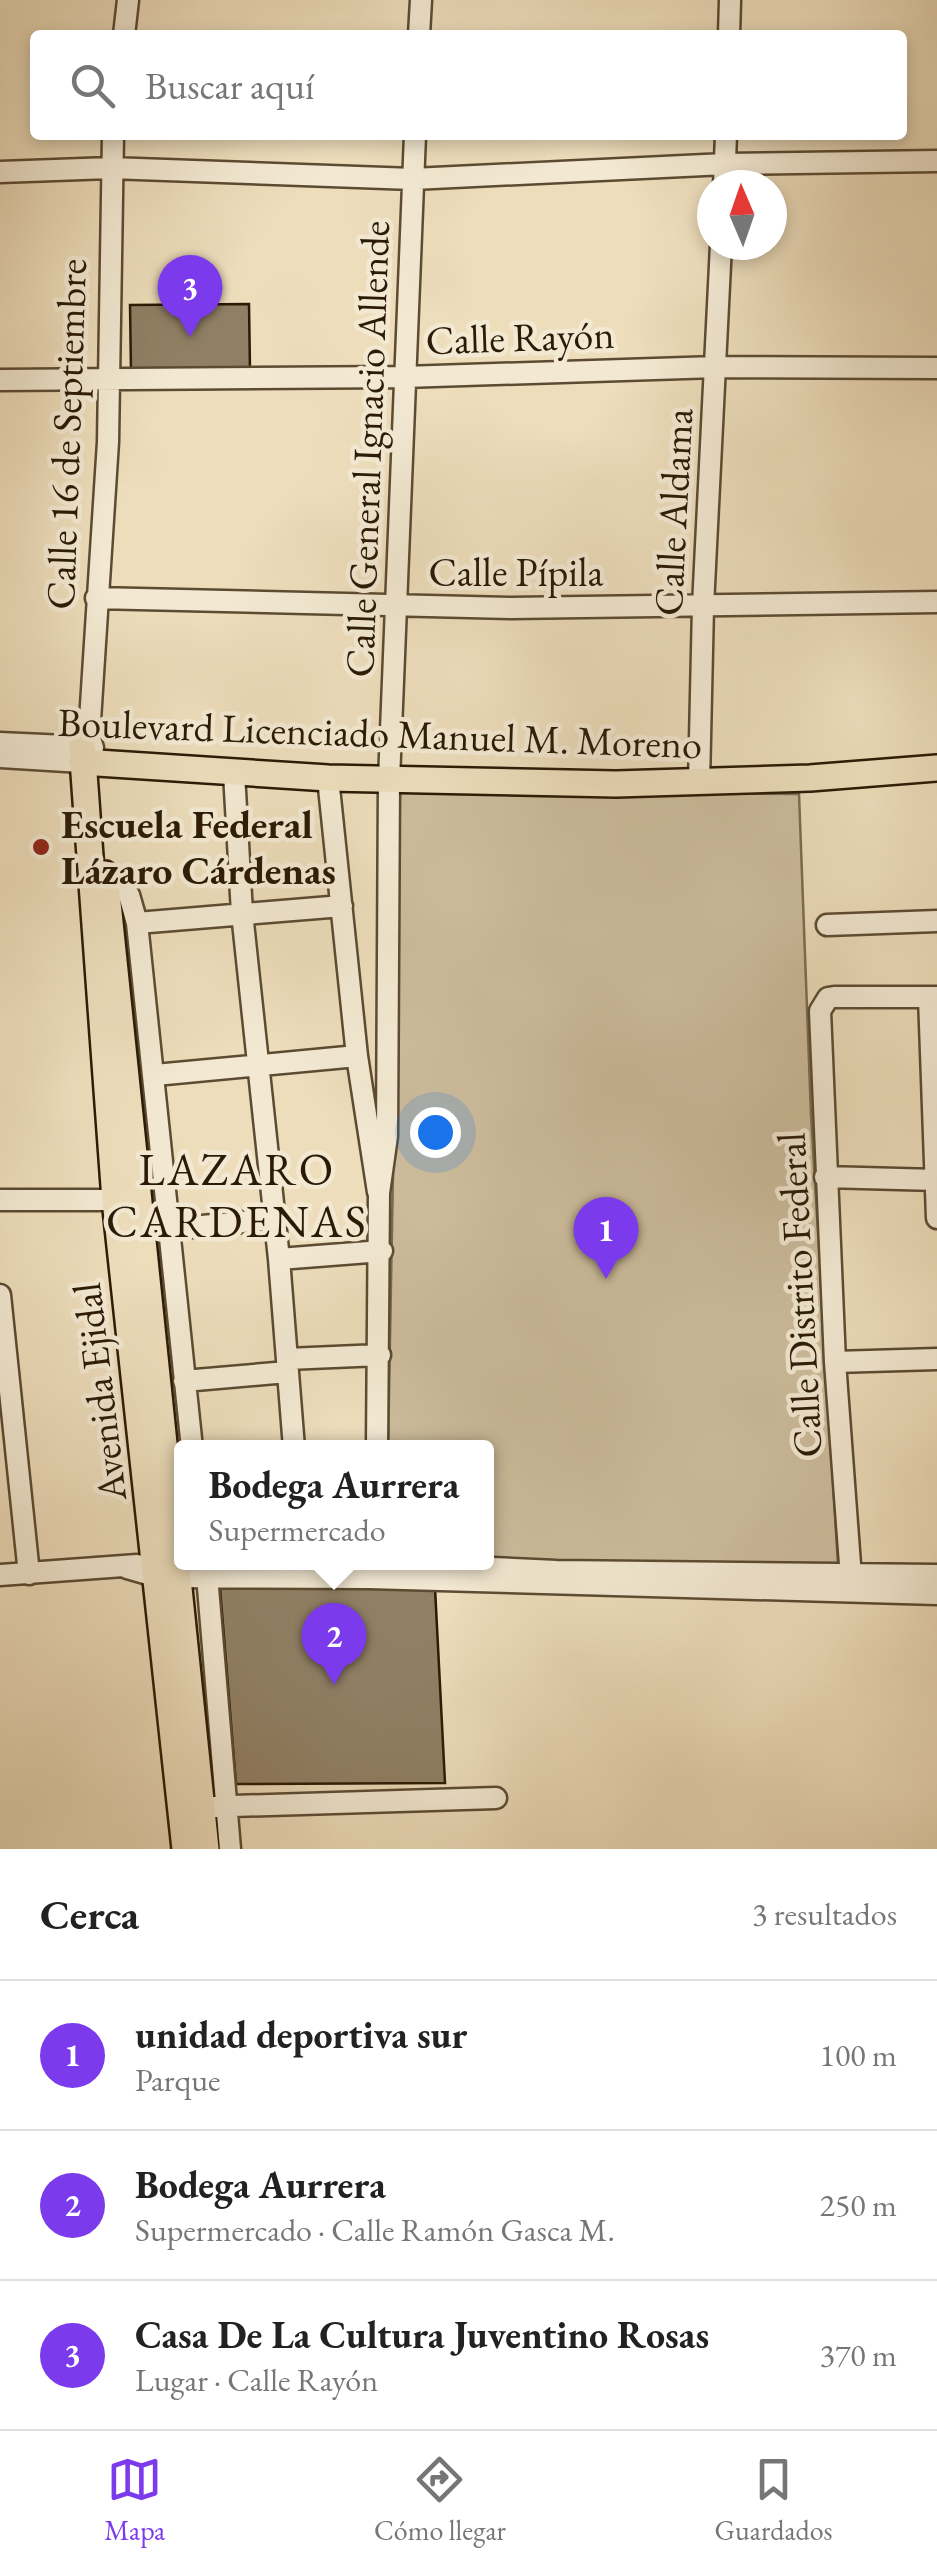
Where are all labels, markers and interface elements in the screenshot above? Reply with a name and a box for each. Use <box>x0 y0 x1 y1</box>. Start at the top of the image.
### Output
search box <box>30 30 907 140</box>
icon: search <box>65 58 120 113</box>
text: Buscar aquí <box>145 61 314 110</box>
north arrow <box>697 170 787 260</box>
street label: Calle General Ignacio Allende <box>333 220 401 678</box>
pin: 3 <box>158 255 222 337</box>
street label: Calle 16 de Septiembre <box>34 258 98 610</box>
street label: Calle Rayón <box>425 308 615 366</box>
street label: Calle Aldama <box>642 407 704 617</box>
street label: Calle Pípila <box>428 546 604 598</box>
street label: Boulevard Licenciado Manuel M. Moreno <box>57 696 703 770</box>
place label: Escuela Federal Lázaro Cárdenas <box>61 798 336 896</box>
marker: Escuela Federal Lázaro Cárdenas <box>30 836 52 858</box>
your location <box>410 1107 461 1158</box>
street label: Calle Distrito Federal <box>765 1131 833 1459</box>
district label: LAZARO CARDENAS <box>106 1140 368 1250</box>
pin: 1 <box>574 1196 638 1279</box>
street label: Avenida Ejidal <box>60 1280 138 1505</box>
popup <box>174 1440 494 1570</box>
text: Bodega Aurrera <box>209 1460 459 1509</box>
text: Supermercado <box>209 1509 386 1551</box>
pin: 2 <box>302 1602 366 1685</box>
text: Cerca <box>40 1887 139 1942</box>
text: 3 resultados <box>752 1893 897 1935</box>
text: unidad deportiva sur <box>135 2010 467 2059</box>
text: 1 <box>64 2034 81 2076</box>
text: 100 m <box>820 2034 897 2076</box>
text: Parque <box>135 2059 221 2101</box>
text: Bodega Aurrera <box>135 2160 386 2209</box>
text: 2 <box>64 2184 81 2226</box>
text: 250 m <box>820 2184 897 2226</box>
text: Supermercado · Calle Ramón Gasca M. <box>135 2209 615 2251</box>
text: Casa De La Cultura Juventino Rosas <box>135 2310 709 2359</box>
text: 3 <box>64 2334 81 2376</box>
text: 370 m <box>820 2334 897 2376</box>
text: Lugar · Calle Rayón <box>135 2359 378 2401</box>
tab: Mapa <box>104 2452 165 2548</box>
tab: Cómo llegar <box>374 2452 506 2548</box>
tab: Guardados <box>715 2452 833 2548</box>

